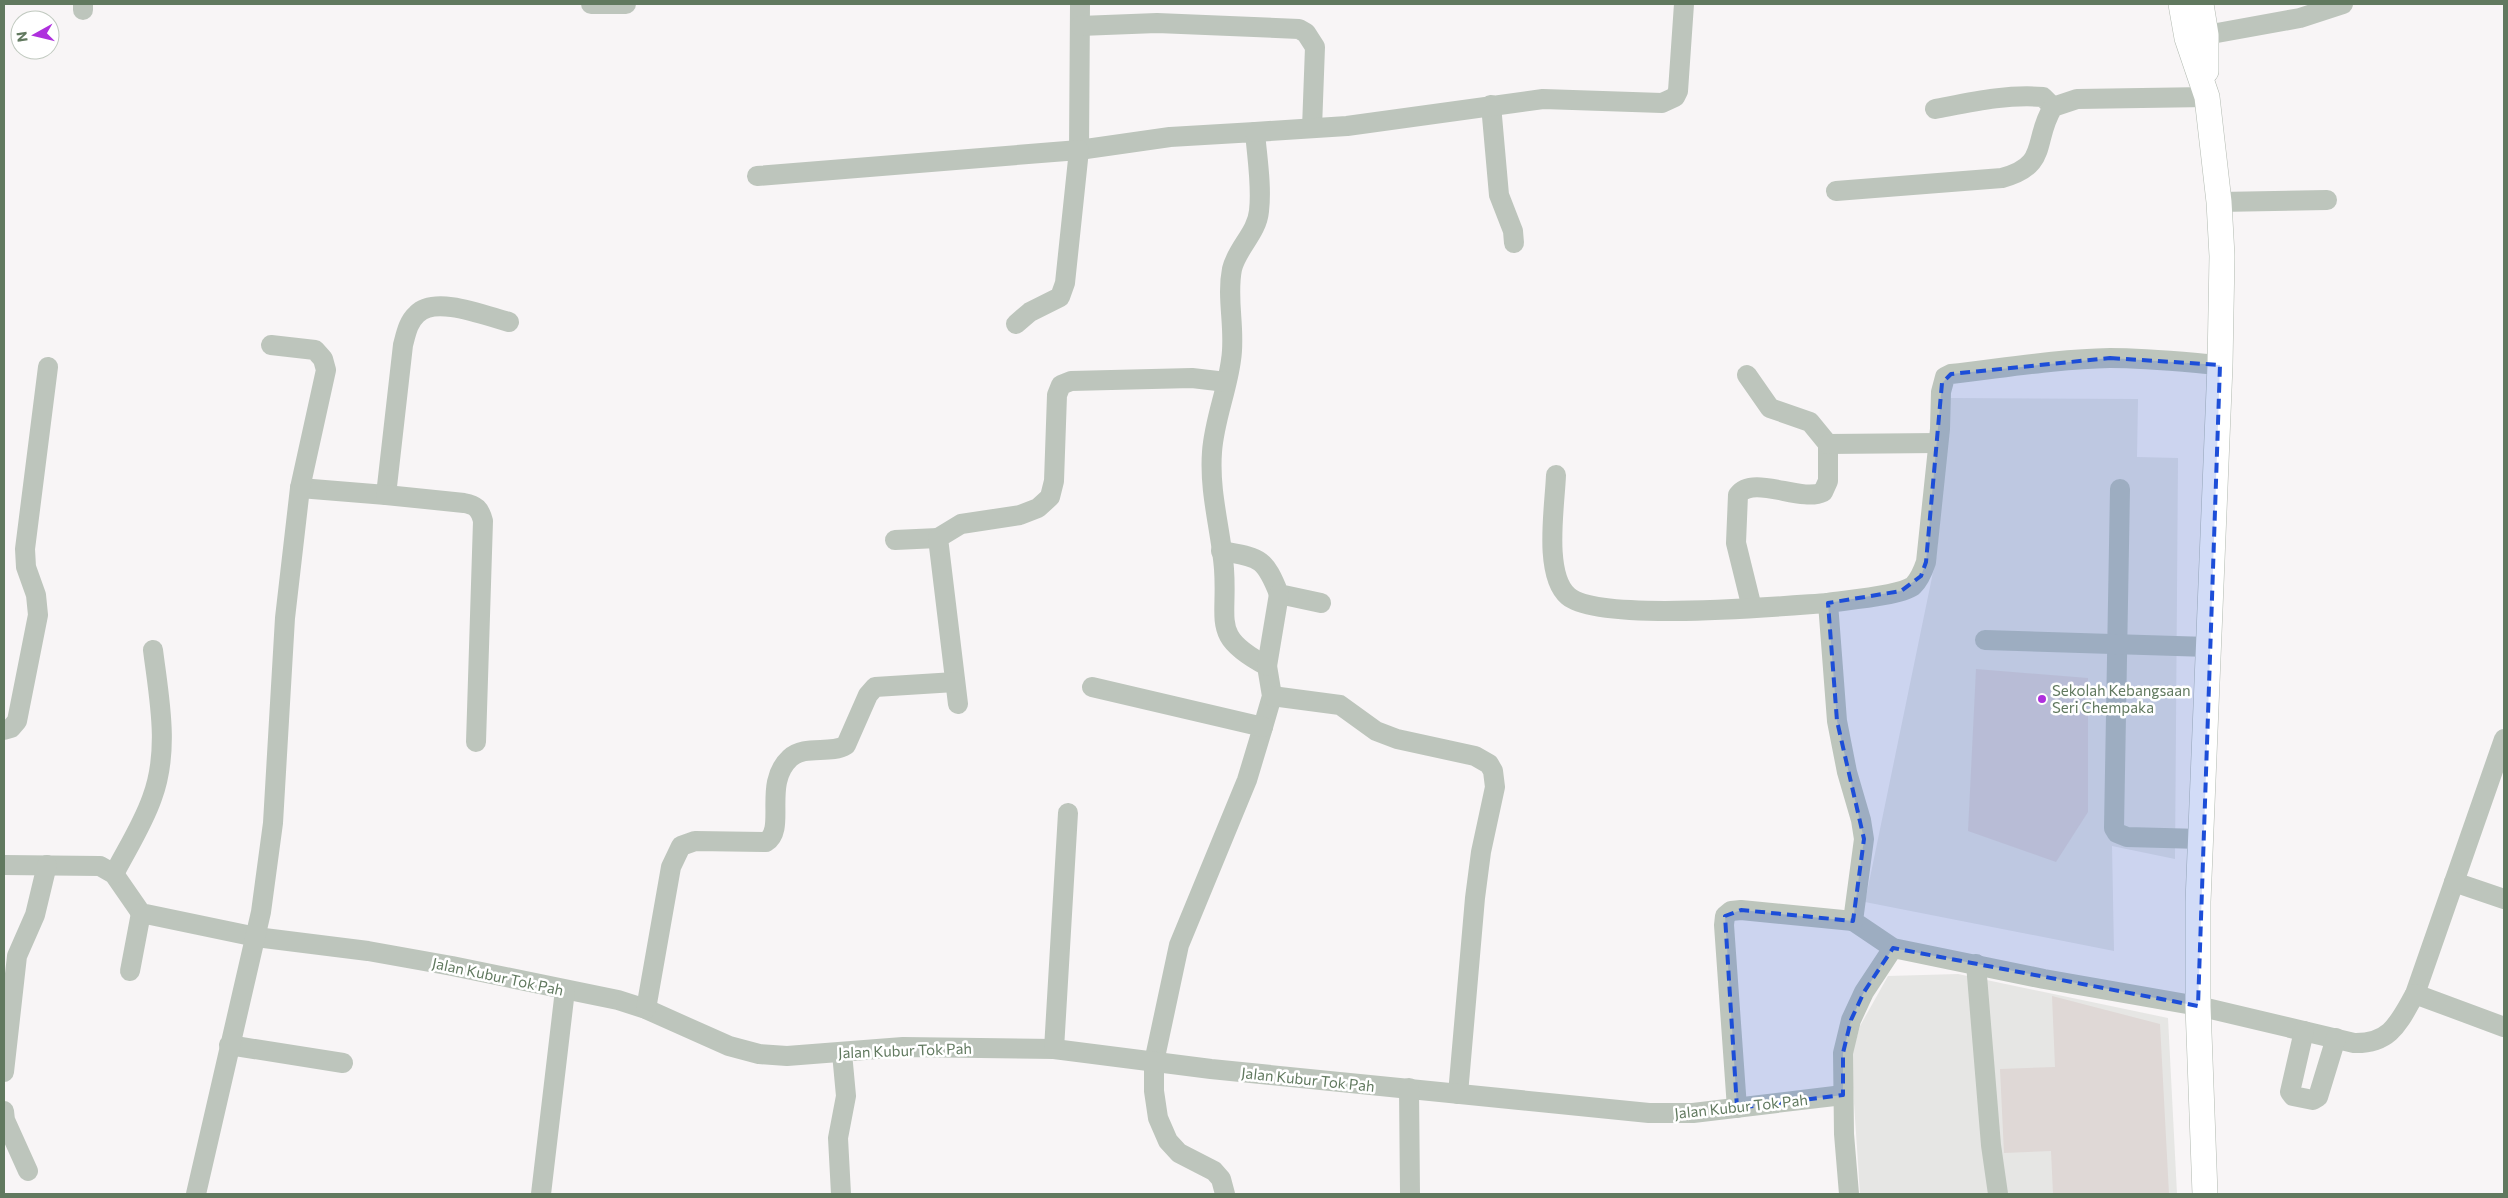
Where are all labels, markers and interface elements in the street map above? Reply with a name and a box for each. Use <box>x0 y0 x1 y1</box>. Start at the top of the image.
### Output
north arrow <box>10 10 60 60</box>
text: N <box>12 30 31 43</box>
place label: Sekolah Kebangsaan Seri Chempaka <box>2052 681 2191 716</box>
marker: Sekolah Kebangsaan Seri Chempaka <box>2036 693 2048 705</box>
street label: Jalan Kubur Tok Pah <box>431 953 565 999</box>
street label: Jalan Kubur Tok Pah <box>838 1039 972 1061</box>
street label: Jalan Kubur Tok Pah <box>1240 1063 1376 1095</box>
street label: Jalan Kubur Tok Pah <box>1673 1090 1809 1122</box>

